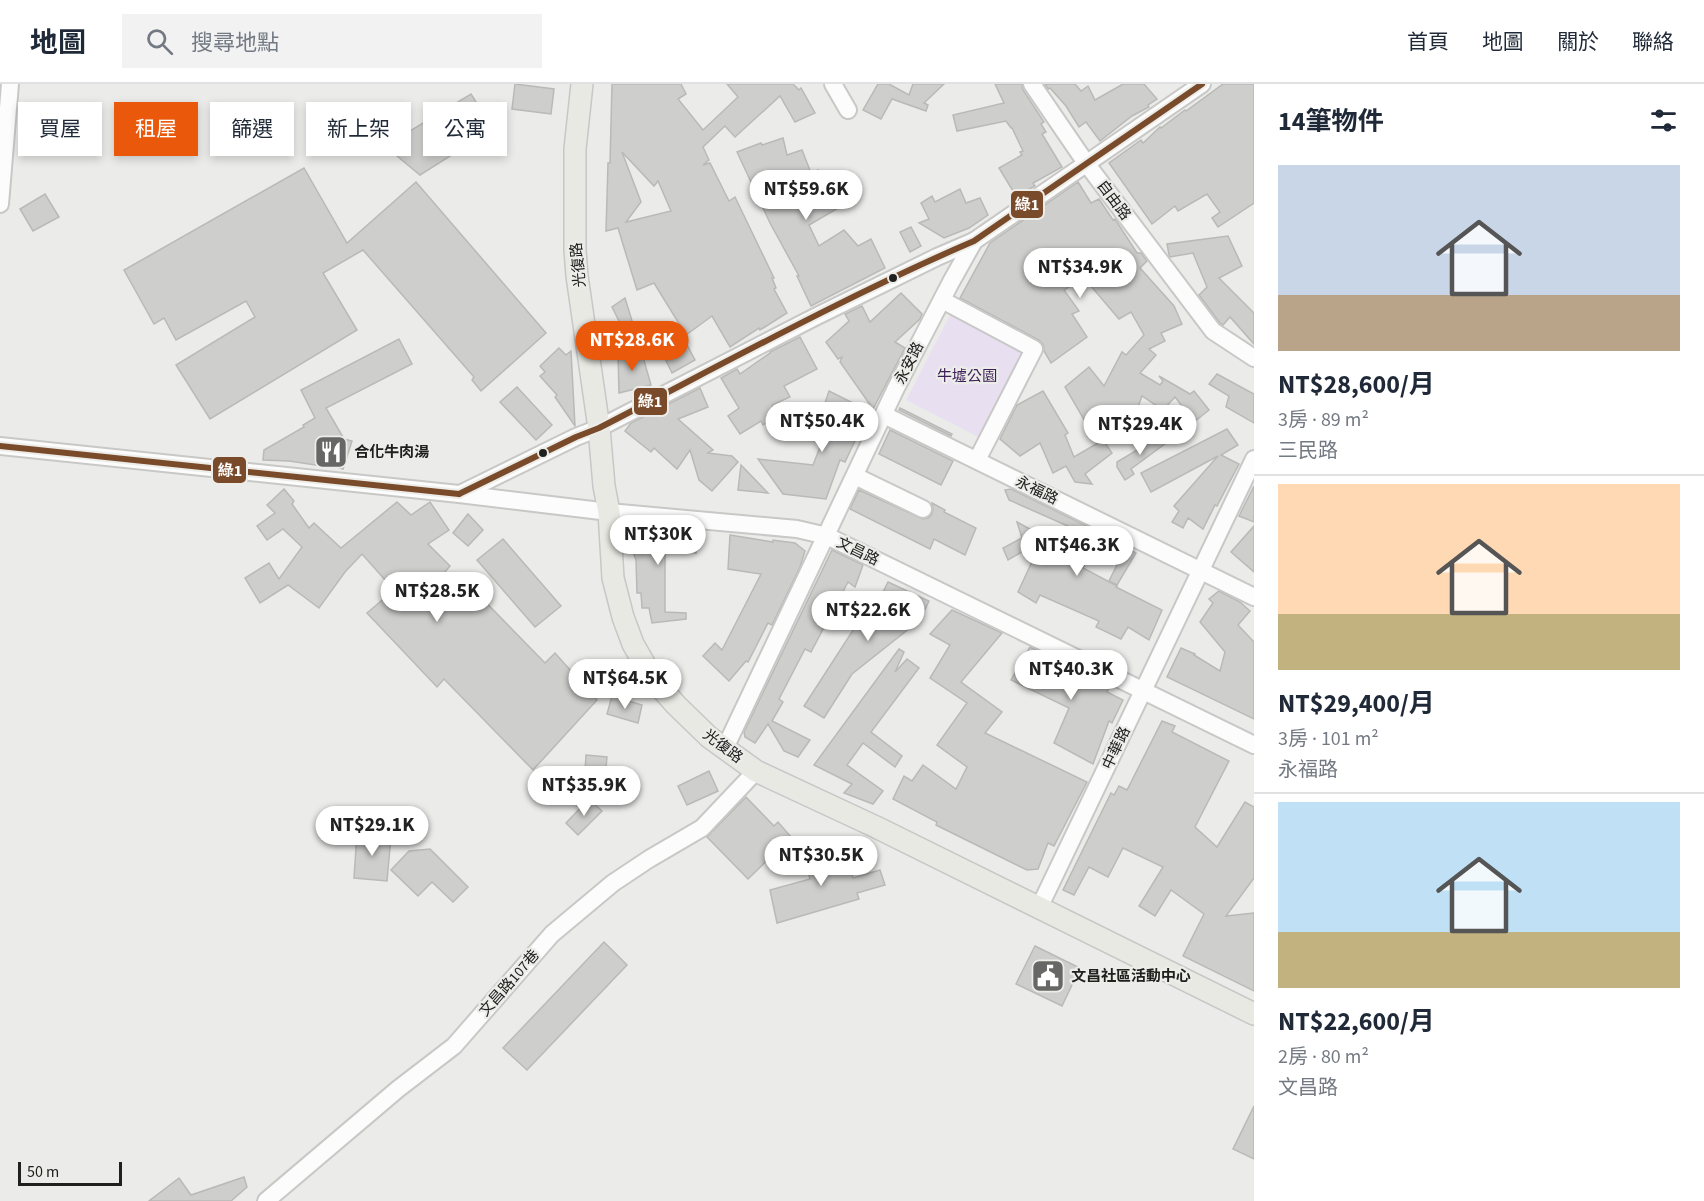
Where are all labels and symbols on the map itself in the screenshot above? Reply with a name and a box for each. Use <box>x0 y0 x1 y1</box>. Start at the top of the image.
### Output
pin: NT$59.6K <box>744 170 868 221</box>
street label: 自由路 <box>1092 176 1136 225</box>
line badge: 綠1 <box>1010 190 1044 219</box>
text: 綠1 <box>1015 194 1039 216</box>
street label: 光復路 <box>566 242 591 288</box>
pin: NT$34.9K <box>1018 248 1142 299</box>
unlabelled marker <box>887 272 899 284</box>
pin: NT$28.6K <box>570 321 694 372</box>
street label: 永安路 <box>890 338 929 388</box>
park label: 牛墟公園 <box>937 366 997 387</box>
line badge: 綠1 <box>633 387 668 416</box>
text: 綠1 <box>638 391 662 413</box>
pin: NT$50.4K <box>760 402 884 453</box>
pin: NT$29.4K <box>1078 405 1202 456</box>
restaurant icon: 合化牛肉湯 <box>313 434 349 470</box>
place label: 合化牛肉湯 <box>354 442 429 463</box>
unlabelled marker <box>537 447 549 459</box>
line badge: 綠1 <box>212 456 247 484</box>
text: 綠1 <box>218 460 242 482</box>
street label: 永福路 <box>1012 471 1062 510</box>
pin: NT$30K <box>609 515 707 566</box>
pin: NT$46.3K <box>1015 526 1139 577</box>
street label: 文昌路 <box>833 532 883 571</box>
pin: NT$28.5K <box>375 572 499 623</box>
pin: NT$22.6K <box>806 591 930 642</box>
pin: NT$40.3K <box>1009 650 1133 701</box>
pin: NT$64.5K <box>563 659 687 710</box>
street label: 中華路 <box>1097 723 1135 773</box>
street label: 光復路 <box>698 724 747 768</box>
pin: NT$35.9K <box>522 766 646 817</box>
pin: NT$29.1K <box>310 806 434 857</box>
pin: NT$30.5K <box>759 836 883 887</box>
street label: 文昌路107巷 <box>474 945 544 1021</box>
public building icon: 文昌社區活動中心 <box>1030 958 1066 994</box>
place label: 文昌社區活動中心 <box>1071 966 1191 987</box>
scale bar <box>18 1159 122 1186</box>

